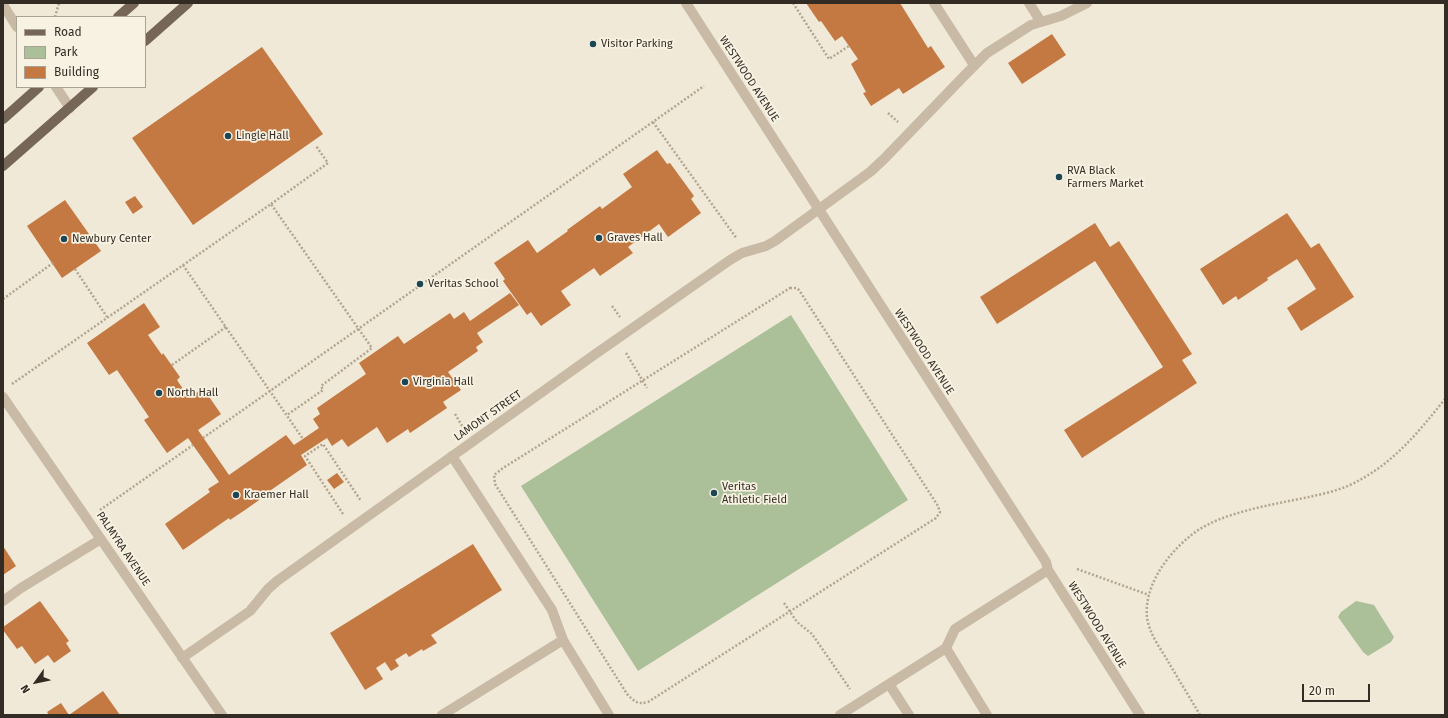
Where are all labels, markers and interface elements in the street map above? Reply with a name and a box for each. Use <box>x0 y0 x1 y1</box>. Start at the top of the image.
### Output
legend <box>16 16 146 88</box>
text: Road <box>54 25 82 39</box>
street label: WESTWOOD AVENUE <box>716 34 782 124</box>
place label: Visitor Parking <box>601 37 673 51</box>
marker: Visitor Parking <box>588 39 598 49</box>
text: Park <box>54 45 78 59</box>
text: Building <box>54 65 99 79</box>
place label: Lingle Hall <box>236 129 289 143</box>
marker: Lingle Hall <box>223 131 233 141</box>
place label: RVA Black Farmers Market <box>1067 164 1144 190</box>
marker: RVA Black Farmers Market <box>1054 172 1064 182</box>
place label: Graves Hall <box>607 231 663 245</box>
place label: Newbury Center <box>72 232 151 246</box>
marker: Graves Hall <box>594 233 604 243</box>
marker: Newbury Center <box>59 234 69 244</box>
place label: Veritas School <box>428 277 499 291</box>
marker: Veritas School <box>415 279 425 289</box>
street label: WESTWOOD AVENUE <box>891 307 957 397</box>
place label: Virginia Hall <box>413 375 473 389</box>
marker: Virginia Hall <box>400 377 410 387</box>
place label: North Hall <box>167 386 218 400</box>
marker: North Hall <box>154 388 164 398</box>
street label: LAMONT STREET <box>452 388 524 444</box>
place label: Veritas Athletic Field <box>722 480 787 506</box>
place label: Kraemer Hall <box>244 488 309 502</box>
marker: Veritas Athletic Field <box>709 488 719 498</box>
marker: Kraemer Hall <box>231 490 241 500</box>
street label: PALMYRA AVENUE <box>93 509 153 589</box>
street label: WESTWOOD AVENUE <box>1065 579 1129 671</box>
north arrow <box>16 662 56 702</box>
scale bar <box>1304 676 1372 702</box>
text: N <box>18 682 33 695</box>
text: 20 m <box>1309 684 1335 698</box>

